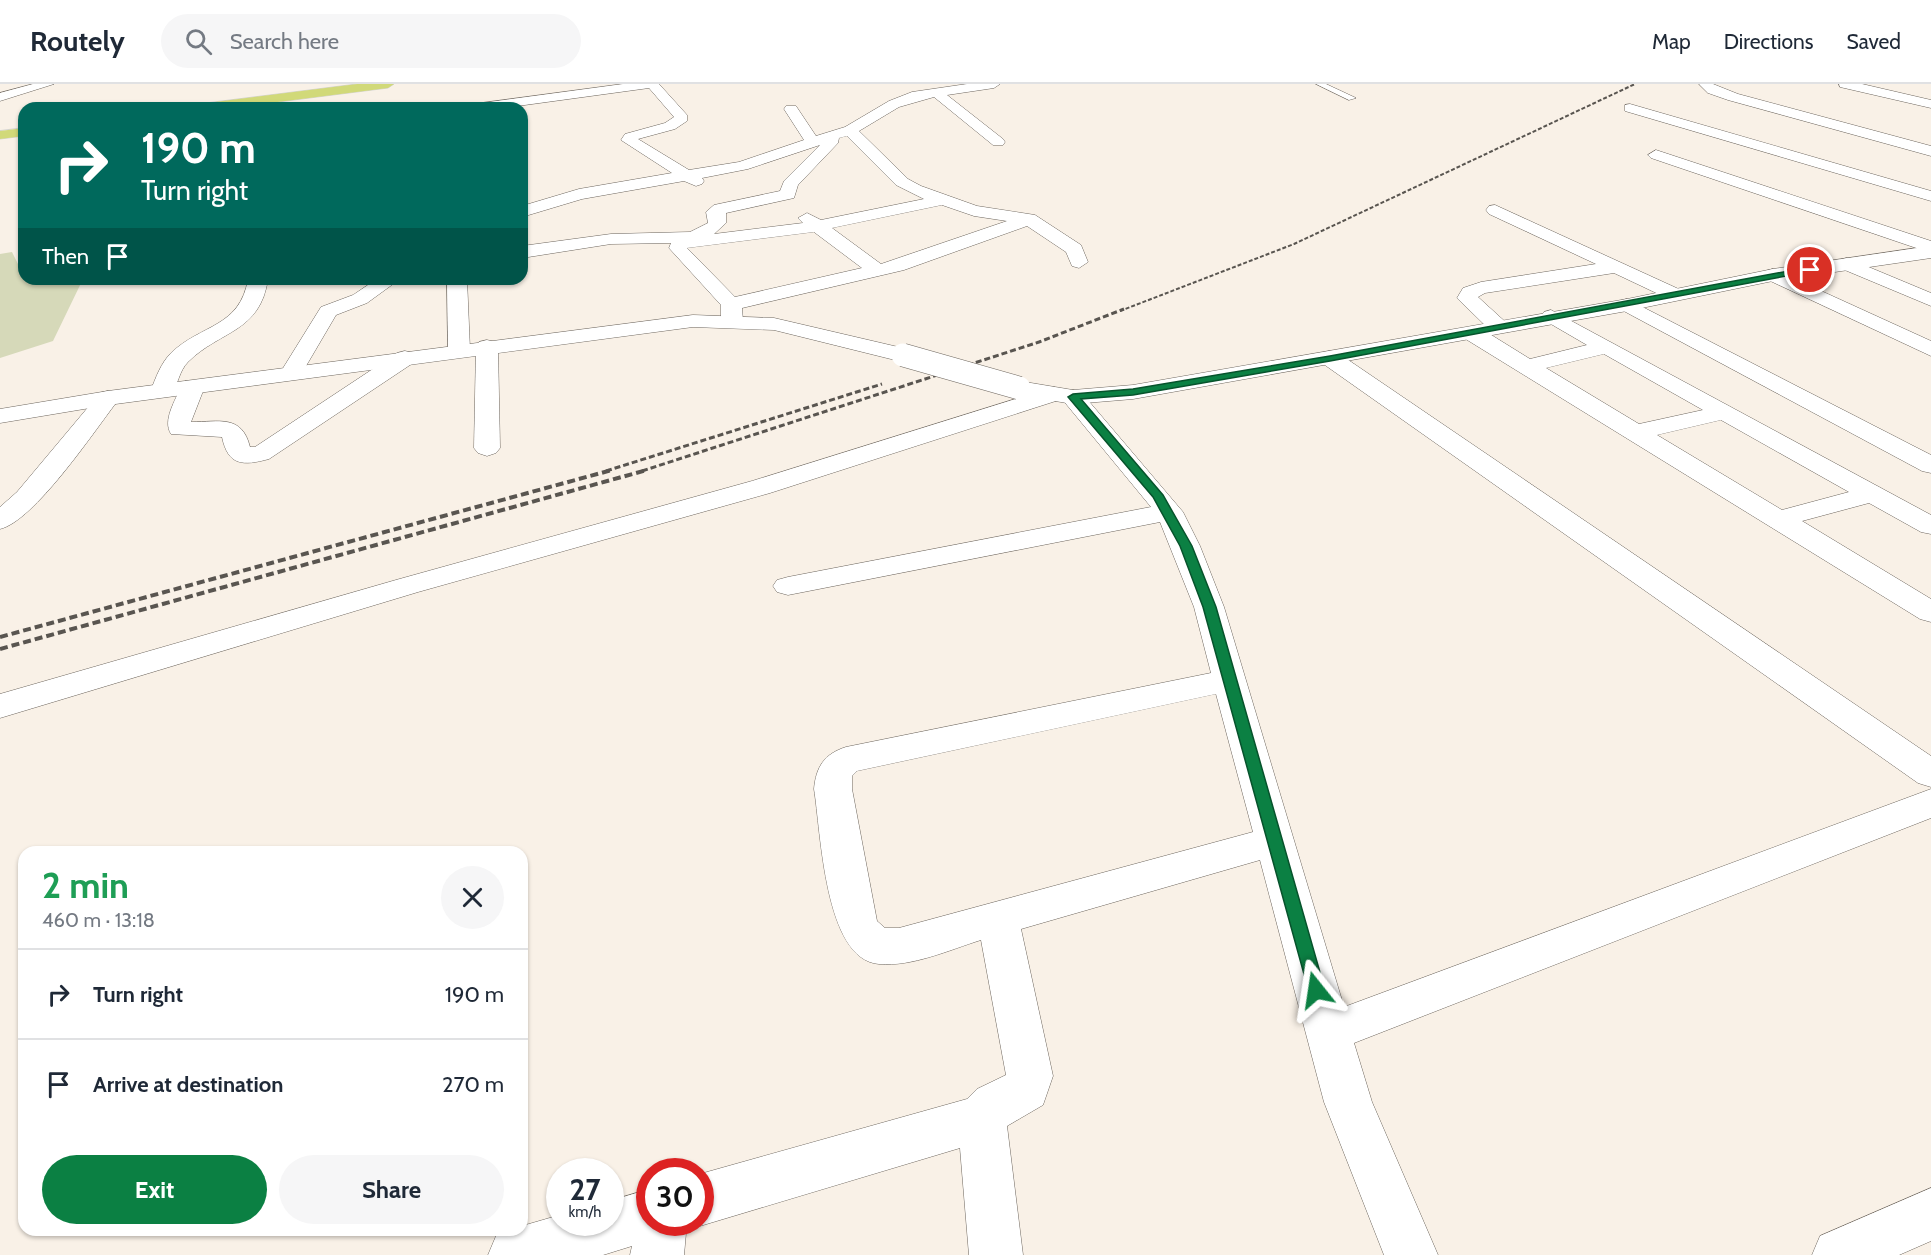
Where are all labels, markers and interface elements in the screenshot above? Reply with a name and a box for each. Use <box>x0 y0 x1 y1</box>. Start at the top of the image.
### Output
search box <box>161 14 581 68</box>
text: Routely <box>30 24 125 58</box>
icon: search <box>182 25 215 58</box>
text: Search here <box>230 28 339 55</box>
text: Map <box>1652 29 1691 54</box>
text: Directions <box>1724 29 1813 54</box>
text: Saved <box>1846 29 1901 54</box>
text: 190 m <box>141 122 256 174</box>
icon: right <box>42 126 120 204</box>
text: Turn right <box>141 174 248 207</box>
icon: arrive <box>101 240 134 273</box>
text: Then <box>42 243 89 270</box>
pin <box>1784 244 1835 295</box>
icon: arrive <box>1793 253 1826 286</box>
text: 2 min <box>42 863 129 907</box>
button: close <box>441 866 504 929</box>
text: 460 m · 13:18 <box>42 908 155 932</box>
position arrow <box>1284 958 1348 1022</box>
icon: right <box>42 978 75 1011</box>
text: Turn right <box>93 981 183 1008</box>
text: 190 m <box>445 981 504 1008</box>
icon: arrive <box>42 1068 75 1101</box>
text: Arrive at destination <box>93 1071 283 1098</box>
text: 270 m <box>442 1071 504 1098</box>
button: Exit <box>42 1155 267 1224</box>
button: Share <box>279 1155 504 1224</box>
speed limit sign: 30 <box>636 1158 714 1236</box>
text: 27 <box>569 1171 601 1208</box>
text: km/h <box>569 1203 601 1221</box>

